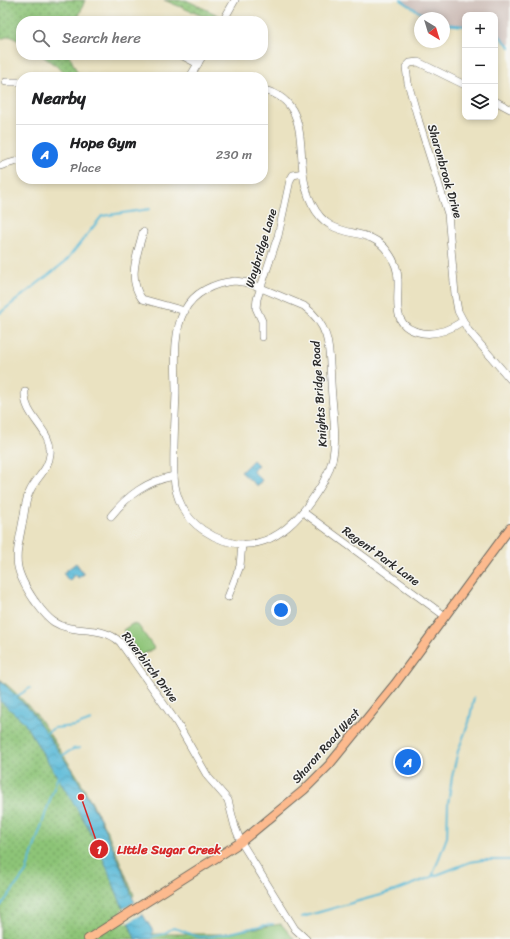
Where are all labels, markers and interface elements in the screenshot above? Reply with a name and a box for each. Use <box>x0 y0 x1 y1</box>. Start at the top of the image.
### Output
north arrow <box>414 12 450 48</box>
map controls <box>462 12 498 120</box>
button: + <box>462 12 498 48</box>
search box <box>16 16 268 60</box>
text: Search here <box>62 25 141 51</box>
icon: search <box>30 27 52 49</box>
button: − <box>462 48 498 84</box>
text: Nearby <box>32 83 86 113</box>
button: layers <box>462 84 498 120</box>
street label: Sharonbrook Drive <box>421 121 469 221</box>
text: Hope Gym <box>70 130 136 156</box>
text: A <box>41 143 49 166</box>
text: 230 m <box>216 143 252 166</box>
text: Place <box>70 156 101 179</box>
street label: Waybridge Lane <box>239 206 283 290</box>
street label: Knights Bridge Road <box>304 340 334 448</box>
street label: Regent Park Lane <box>337 520 425 592</box>
your location <box>271 600 291 620</box>
street label: Riverbirch Drive <box>116 627 184 707</box>
street label: Sharon Road West <box>286 702 367 789</box>
pin: A <box>395 747 421 777</box>
callout: Little Sugar Creek <box>89 837 230 862</box>
text: Little Sugar Creek <box>117 838 222 861</box>
text: 1 <box>96 839 102 861</box>

